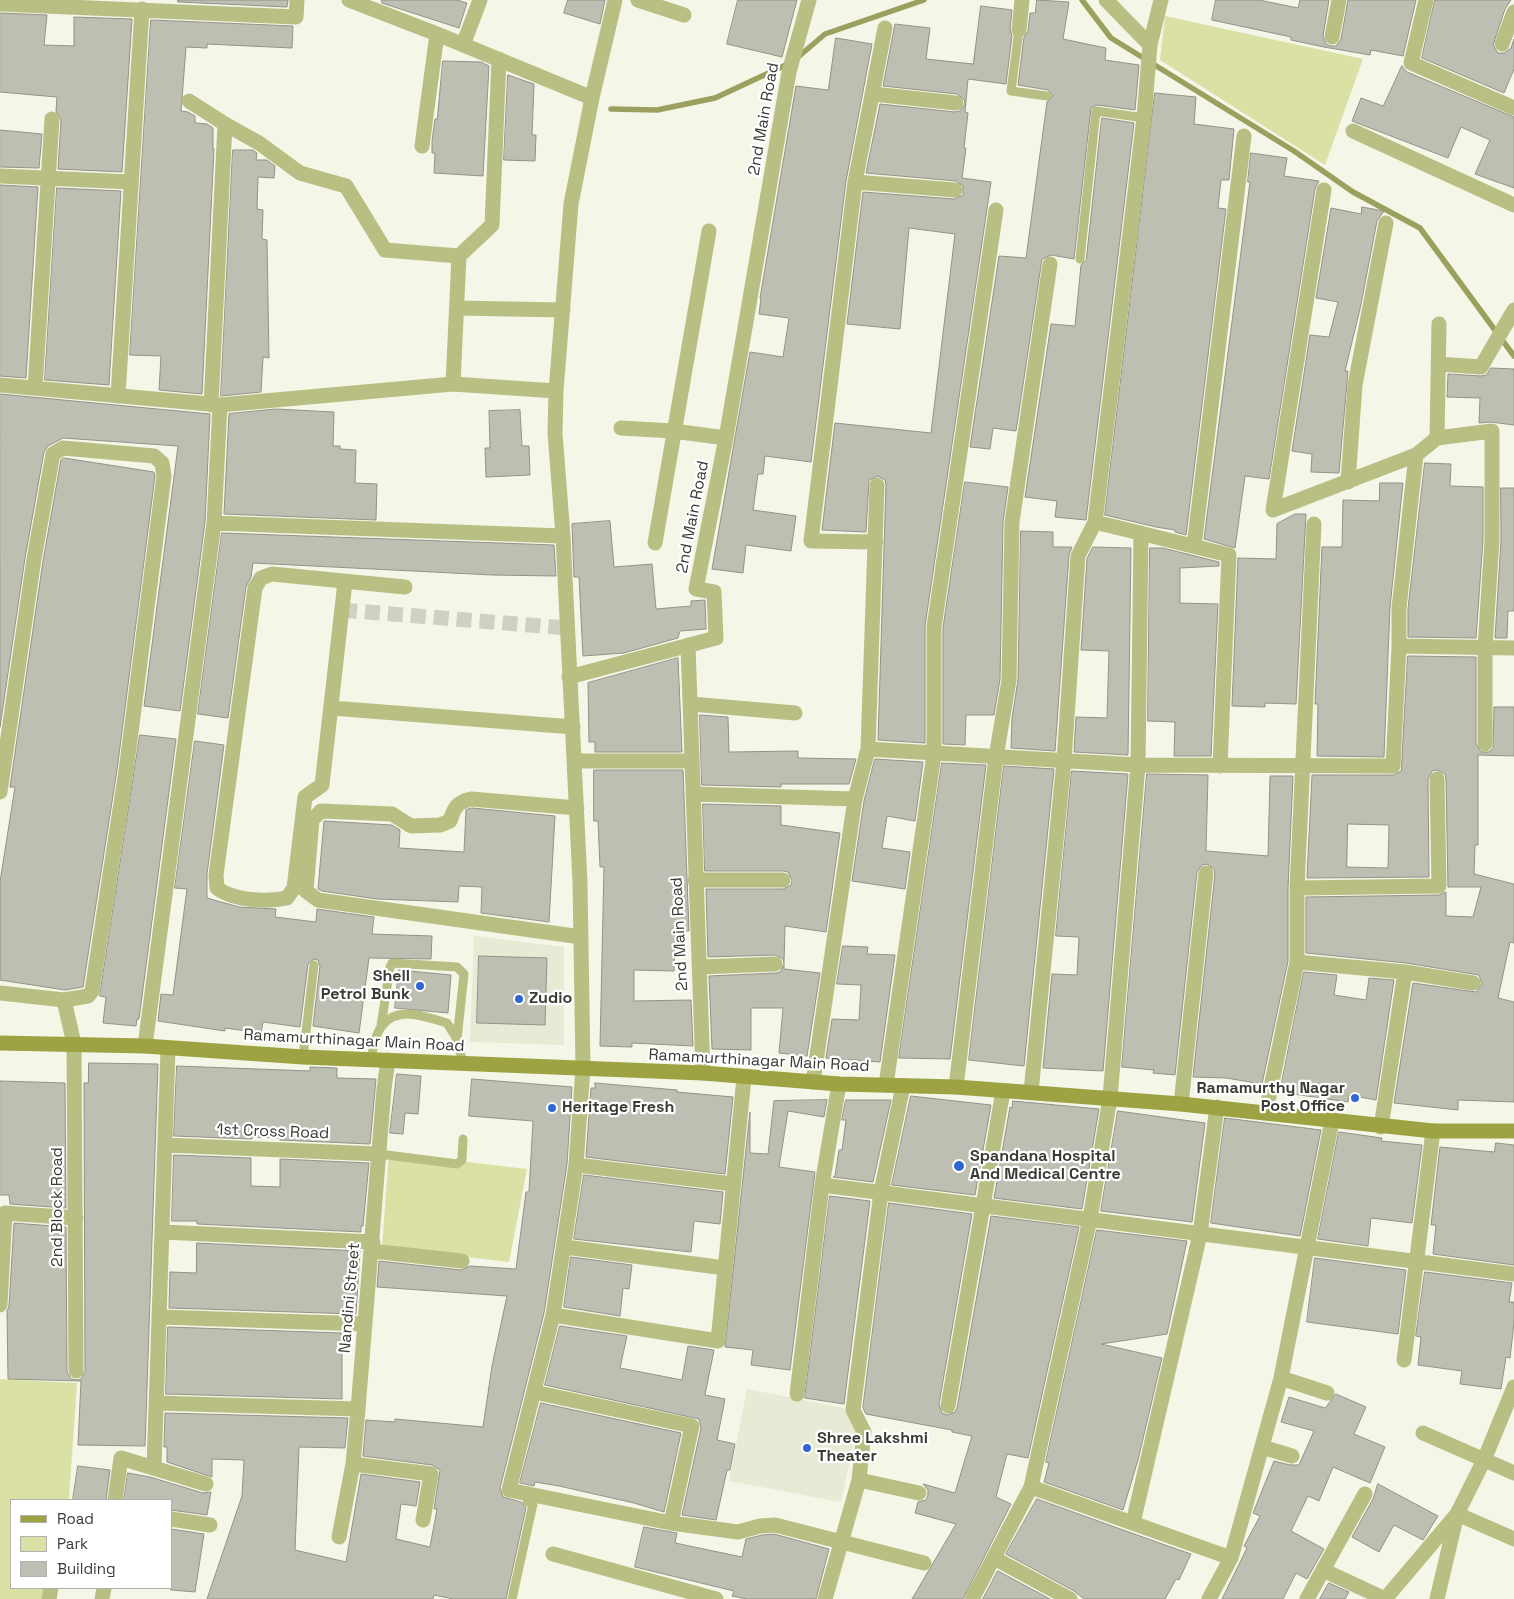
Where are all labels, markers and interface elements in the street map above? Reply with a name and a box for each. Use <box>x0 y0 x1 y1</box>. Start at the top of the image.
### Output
street label: 2nd Main Road <box>745 61 783 177</box>
street label: 2nd Main Road <box>673 459 713 575</box>
street label: 2nd Main Road <box>667 877 693 991</box>
place label: Shell Petrol Bunk <box>321 967 410 1005</box>
marker: Shell Petrol Bunk <box>414 980 426 992</box>
place label: Zudio <box>529 989 572 1009</box>
marker: Zudio <box>513 993 525 1005</box>
street label: Ramamurthinagar Main Road <box>243 1026 465 1056</box>
street label: Ramamurthinagar Main Road <box>648 1046 870 1076</box>
place label: Ramamurthy Nagar Post Office <box>1196 1079 1345 1117</box>
marker: Ramamurthy Nagar Post Office <box>1349 1092 1361 1104</box>
place label: Heritage Fresh <box>562 1098 674 1118</box>
marker: Heritage Fresh <box>546 1102 558 1114</box>
street label: 1st Cross Road <box>216 1120 330 1144</box>
street label: 2nd Block Road <box>48 1147 68 1267</box>
place label: Spandana Hospital And Medical Centre <box>970 1147 1121 1185</box>
marker: Spandana Hospital And Medical Centre <box>952 1159 966 1173</box>
street label: Nandini Street <box>336 1242 364 1354</box>
place label: Shree Lakshmi Theater <box>817 1429 928 1467</box>
marker: Shree Lakshmi Theater <box>801 1442 813 1454</box>
legend <box>10 1499 172 1589</box>
text: Road <box>57 1509 94 1528</box>
text: Park <box>57 1534 88 1553</box>
text: Building <box>57 1559 116 1578</box>

